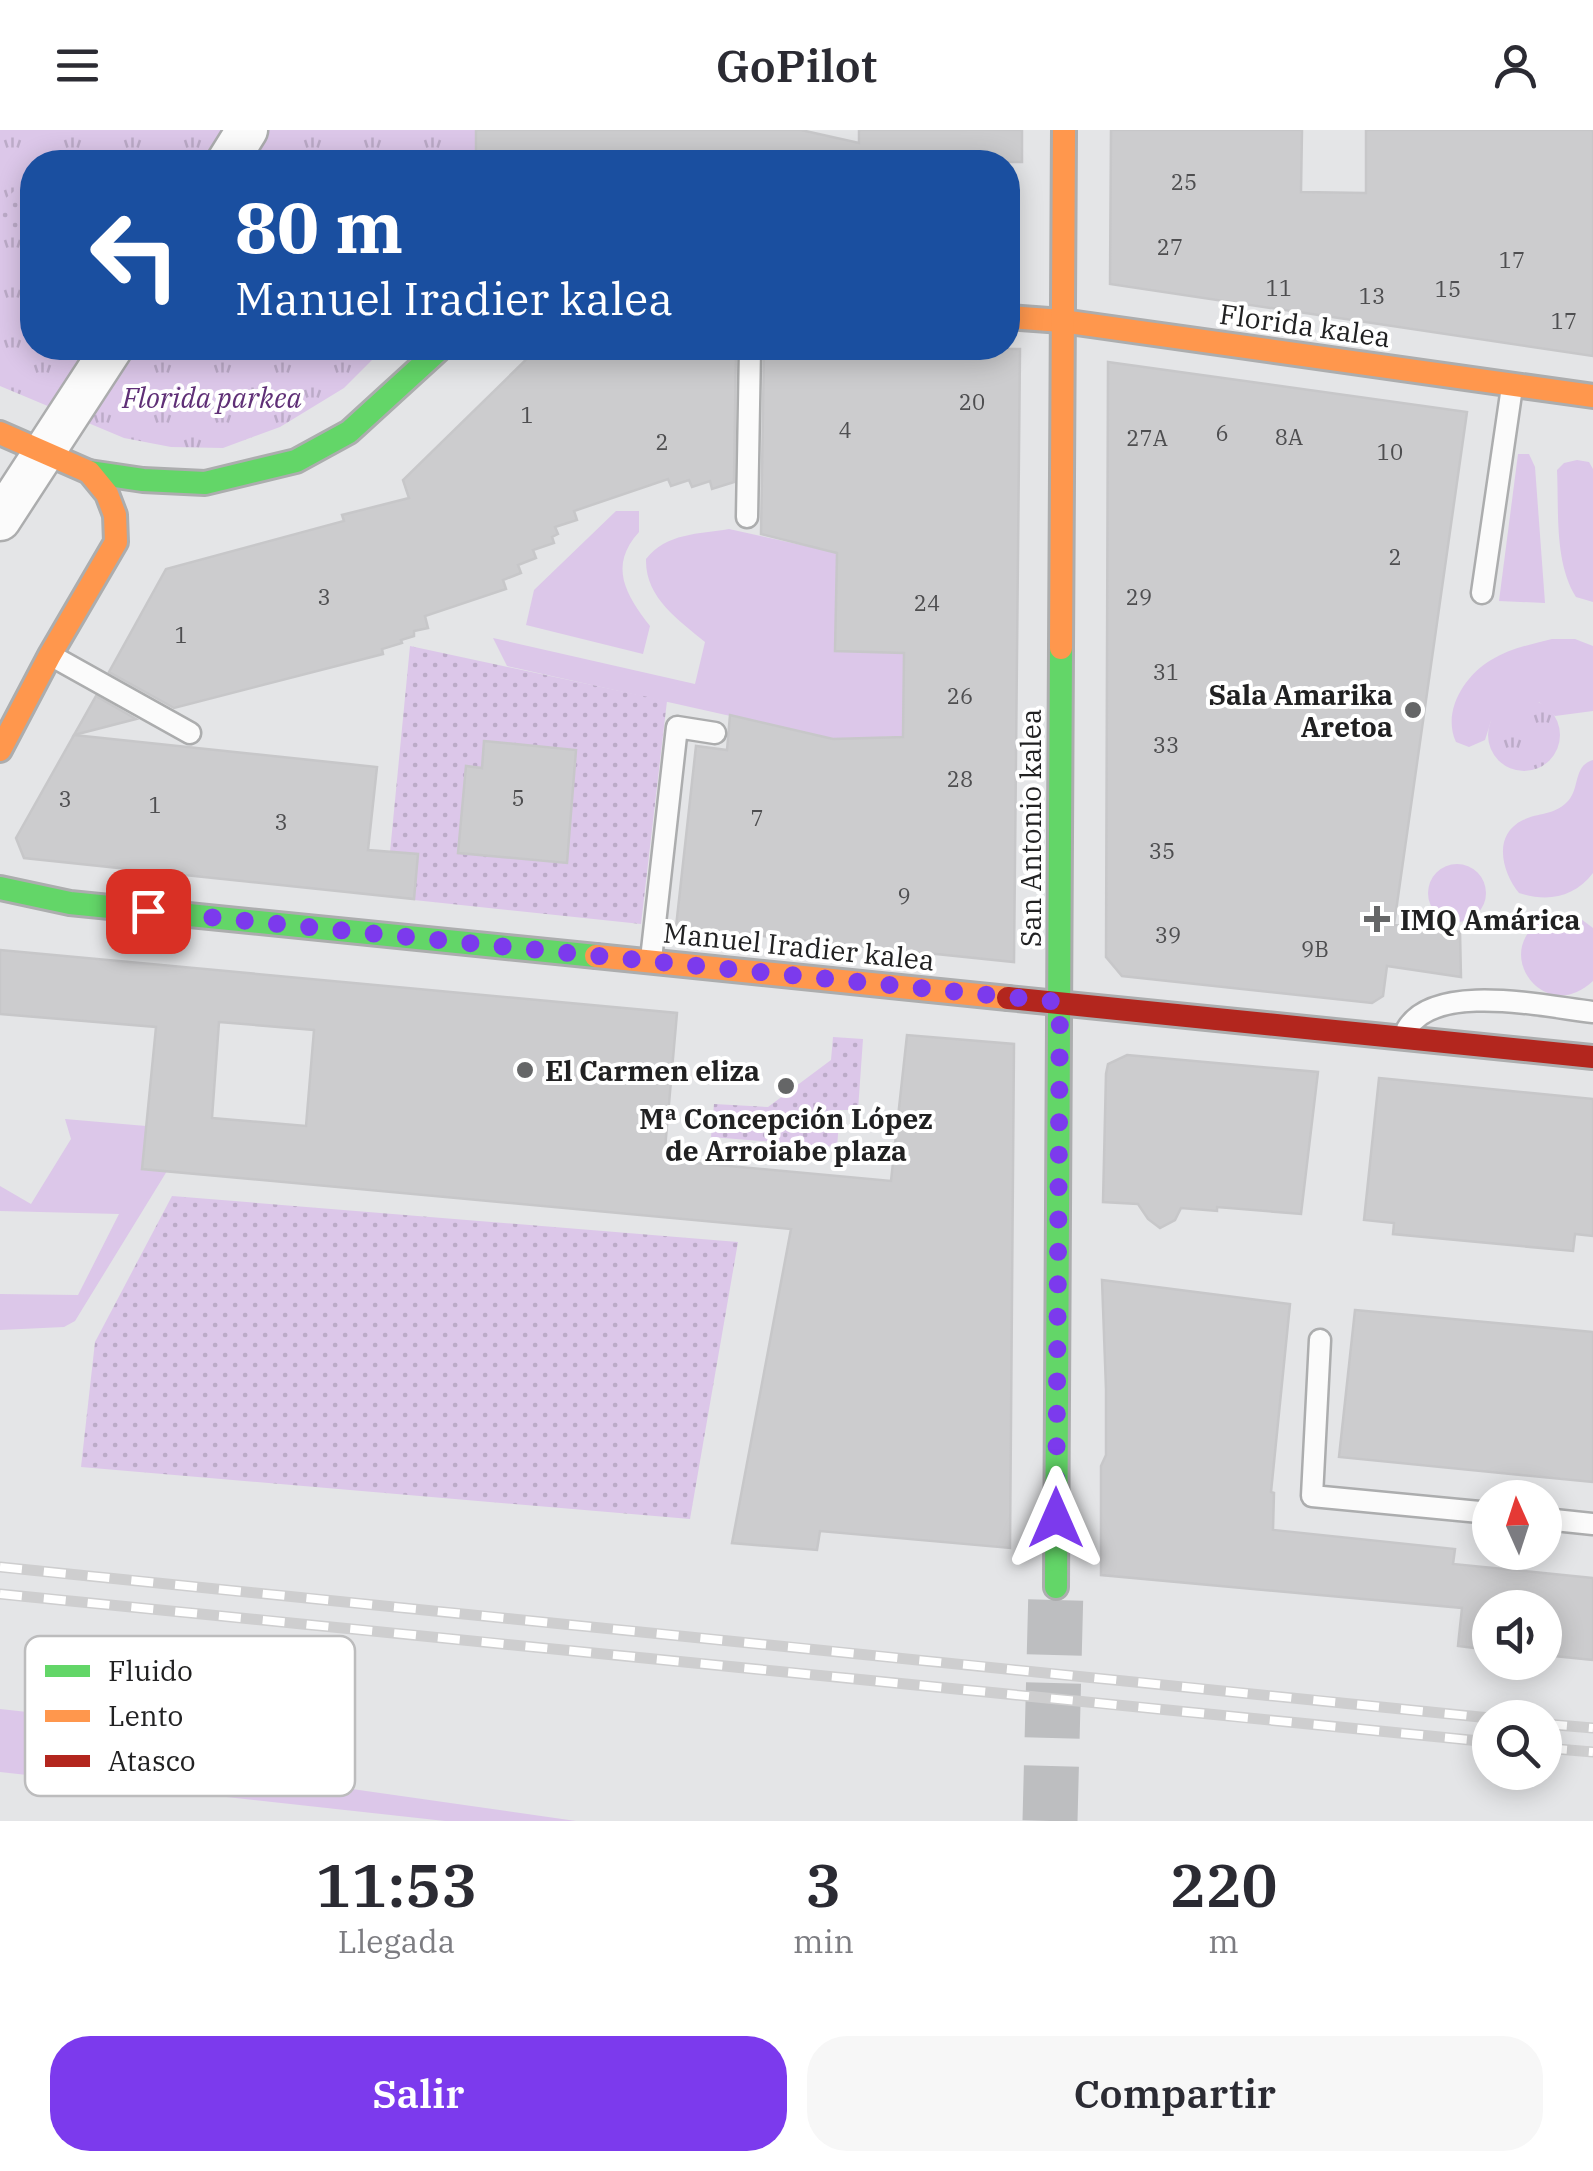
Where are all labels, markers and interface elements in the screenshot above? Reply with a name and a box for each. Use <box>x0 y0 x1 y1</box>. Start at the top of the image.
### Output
text: GoPilot <box>716 36 877 94</box>
icon: menu <box>50 38 105 93</box>
icon: person <box>1488 38 1543 93</box>
house number: 25 <box>1171 167 1197 196</box>
text: 80 m <box>235 181 403 272</box>
icon: left <box>70 190 200 320</box>
house number: 27 <box>1157 232 1183 261</box>
house number: 17 <box>1499 245 1525 274</box>
text: Manuel Iradier kalea <box>235 269 673 327</box>
house number: 11 <box>1266 273 1292 302</box>
house number: 15 <box>1435 274 1461 303</box>
house number: 13 <box>1359 281 1385 310</box>
street label: Florida kalea <box>1217 295 1393 355</box>
house number: 17 <box>1551 306 1577 335</box>
park label: Florida parkea <box>121 379 302 416</box>
house number: 20 <box>959 387 985 416</box>
house number: 1 <box>520 400 534 429</box>
house number: 4 <box>838 415 852 444</box>
house number: 6 <box>1215 418 1229 447</box>
house number: 8A <box>1275 422 1303 451</box>
house number: 27A <box>1126 423 1168 452</box>
house number: 2 <box>655 427 669 456</box>
house number: 10 <box>1377 437 1403 466</box>
house number: 2 <box>1388 542 1402 571</box>
house number: 3 <box>317 582 331 611</box>
house number: 29 <box>1126 582 1152 611</box>
house number: 24 <box>914 588 940 617</box>
house number: 1 <box>174 620 188 649</box>
house number: 31 <box>1153 657 1179 686</box>
place label: Sala Amarika Aretoa <box>1208 676 1393 745</box>
house number: 26 <box>947 681 973 710</box>
marker: Sala Amarika Aretoa <box>1402 699 1424 721</box>
street label: San Antonio kalea <box>1012 709 1049 947</box>
house number: 33 <box>1153 730 1179 759</box>
house number: 28 <box>947 764 973 793</box>
house number: 5 <box>511 783 525 812</box>
house number: 3 <box>58 784 72 813</box>
house number: 1 <box>148 790 162 819</box>
house number: 7 <box>750 803 764 832</box>
house number: 3 <box>274 807 288 836</box>
house number: 35 <box>1149 836 1175 865</box>
pin <box>106 869 191 954</box>
house number: 9 <box>897 881 911 910</box>
icon: arrive <box>121 884 176 939</box>
place label: IMQ Amárica <box>1400 901 1580 938</box>
marker: IMQ Amárica <box>1364 906 1390 932</box>
street label: Manuel Iradier kalea <box>662 913 936 979</box>
house number: 39 <box>1155 920 1181 949</box>
house number: 9B <box>1301 934 1329 963</box>
place label: El Carmen eliza <box>545 1052 760 1089</box>
marker: El Carmen eliza <box>514 1059 536 1081</box>
marker: Mª Concepción López de Arroiabe plaza <box>775 1075 797 1097</box>
place label: Mª Concepción López de Arroiabe plaza <box>639 1100 933 1169</box>
position arrow <box>1004 1466 1108 1570</box>
north arrow <box>1472 1480 1562 1570</box>
map controls <box>1472 1480 1562 1790</box>
button: sound <box>1472 1590 1562 1680</box>
legend <box>25 1636 355 1796</box>
text: Fluido <box>108 1652 193 1689</box>
text: Lento <box>108 1697 183 1734</box>
button: search <box>1472 1700 1562 1790</box>
text: Atasco <box>108 1742 196 1779</box>
text: 11:53 <box>316 1845 477 1924</box>
text: 3 <box>805 1845 841 1924</box>
text: 220 <box>1169 1845 1277 1924</box>
text: Llegada <box>338 1920 455 1962</box>
text: min <box>793 1920 854 1962</box>
text: m <box>1208 1920 1239 1962</box>
button: Salir <box>50 2036 787 2151</box>
button: Compartir <box>807 2036 1543 2151</box>

